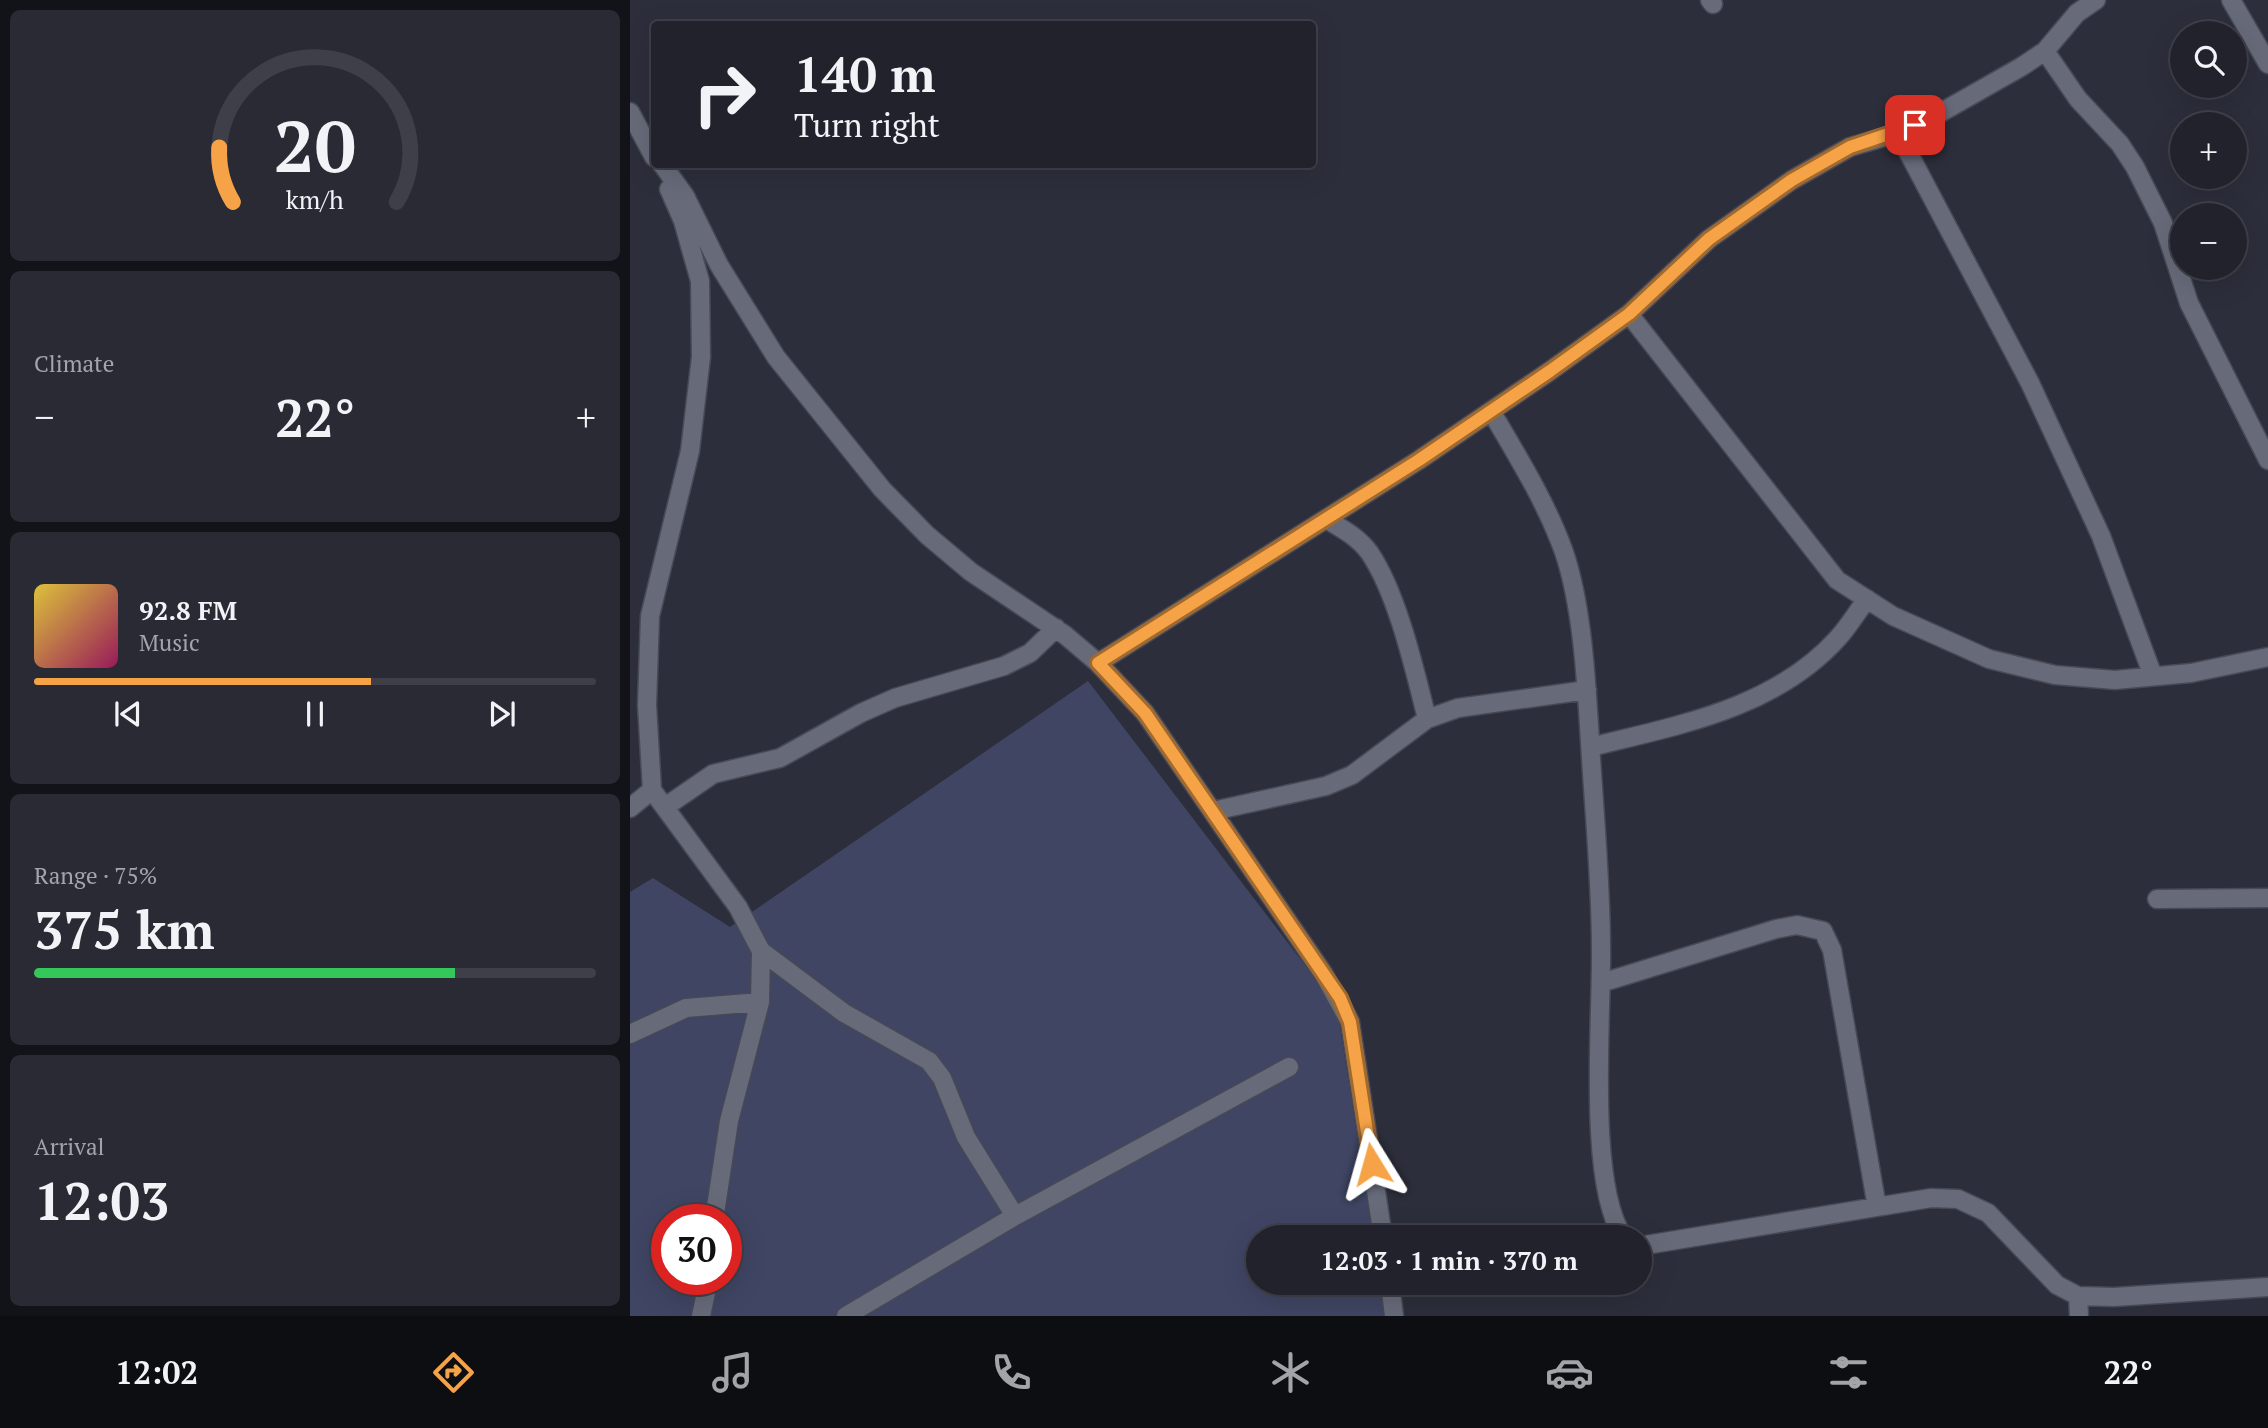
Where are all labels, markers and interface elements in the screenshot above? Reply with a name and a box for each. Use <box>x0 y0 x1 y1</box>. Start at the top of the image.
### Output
map controls <box>2170 21 2247 280</box>
button: search <box>2170 21 2247 98</box>
text: 140 m <box>794 41 936 106</box>
icon: right <box>679 49 770 140</box>
pin <box>1885 95 1945 155</box>
text: 20 <box>274 96 356 193</box>
text: Turn right <box>794 104 940 146</box>
icon: arrive <box>1896 106 1934 144</box>
button: + <box>2170 112 2247 189</box>
text: km/h <box>286 182 344 215</box>
button: − <box>2170 203 2247 280</box>
text: Climate <box>34 348 114 379</box>
text: 22° <box>275 383 355 452</box>
text: − <box>34 392 54 442</box>
text: + <box>576 392 596 442</box>
text: 92.8 FM <box>139 593 237 627</box>
text: Music <box>139 627 200 658</box>
icon: previous <box>109 695 147 733</box>
icon: pause <box>296 695 334 733</box>
icon: next <box>483 695 521 733</box>
text: Range · 75% <box>34 860 157 891</box>
text: 375 km <box>34 895 215 964</box>
position arrow <box>1335 1127 1409 1201</box>
text: Arrival <box>34 1131 105 1162</box>
text: 12:03 <box>34 1166 169 1235</box>
speed limit sign: 30 <box>651 1204 742 1295</box>
text: 12:03 · 1 min · 370 m <box>1320 1243 1578 1277</box>
icon: directions <box>429 1348 478 1397</box>
icon: music <box>708 1348 757 1397</box>
icon: phone <box>987 1348 1036 1397</box>
icon: climate <box>1266 1348 1315 1397</box>
icon: car <box>1545 1348 1594 1397</box>
icon: filters <box>1824 1348 1873 1397</box>
text: 12:02 <box>115 1351 198 1393</box>
text: 22° <box>2103 1351 2153 1393</box>

